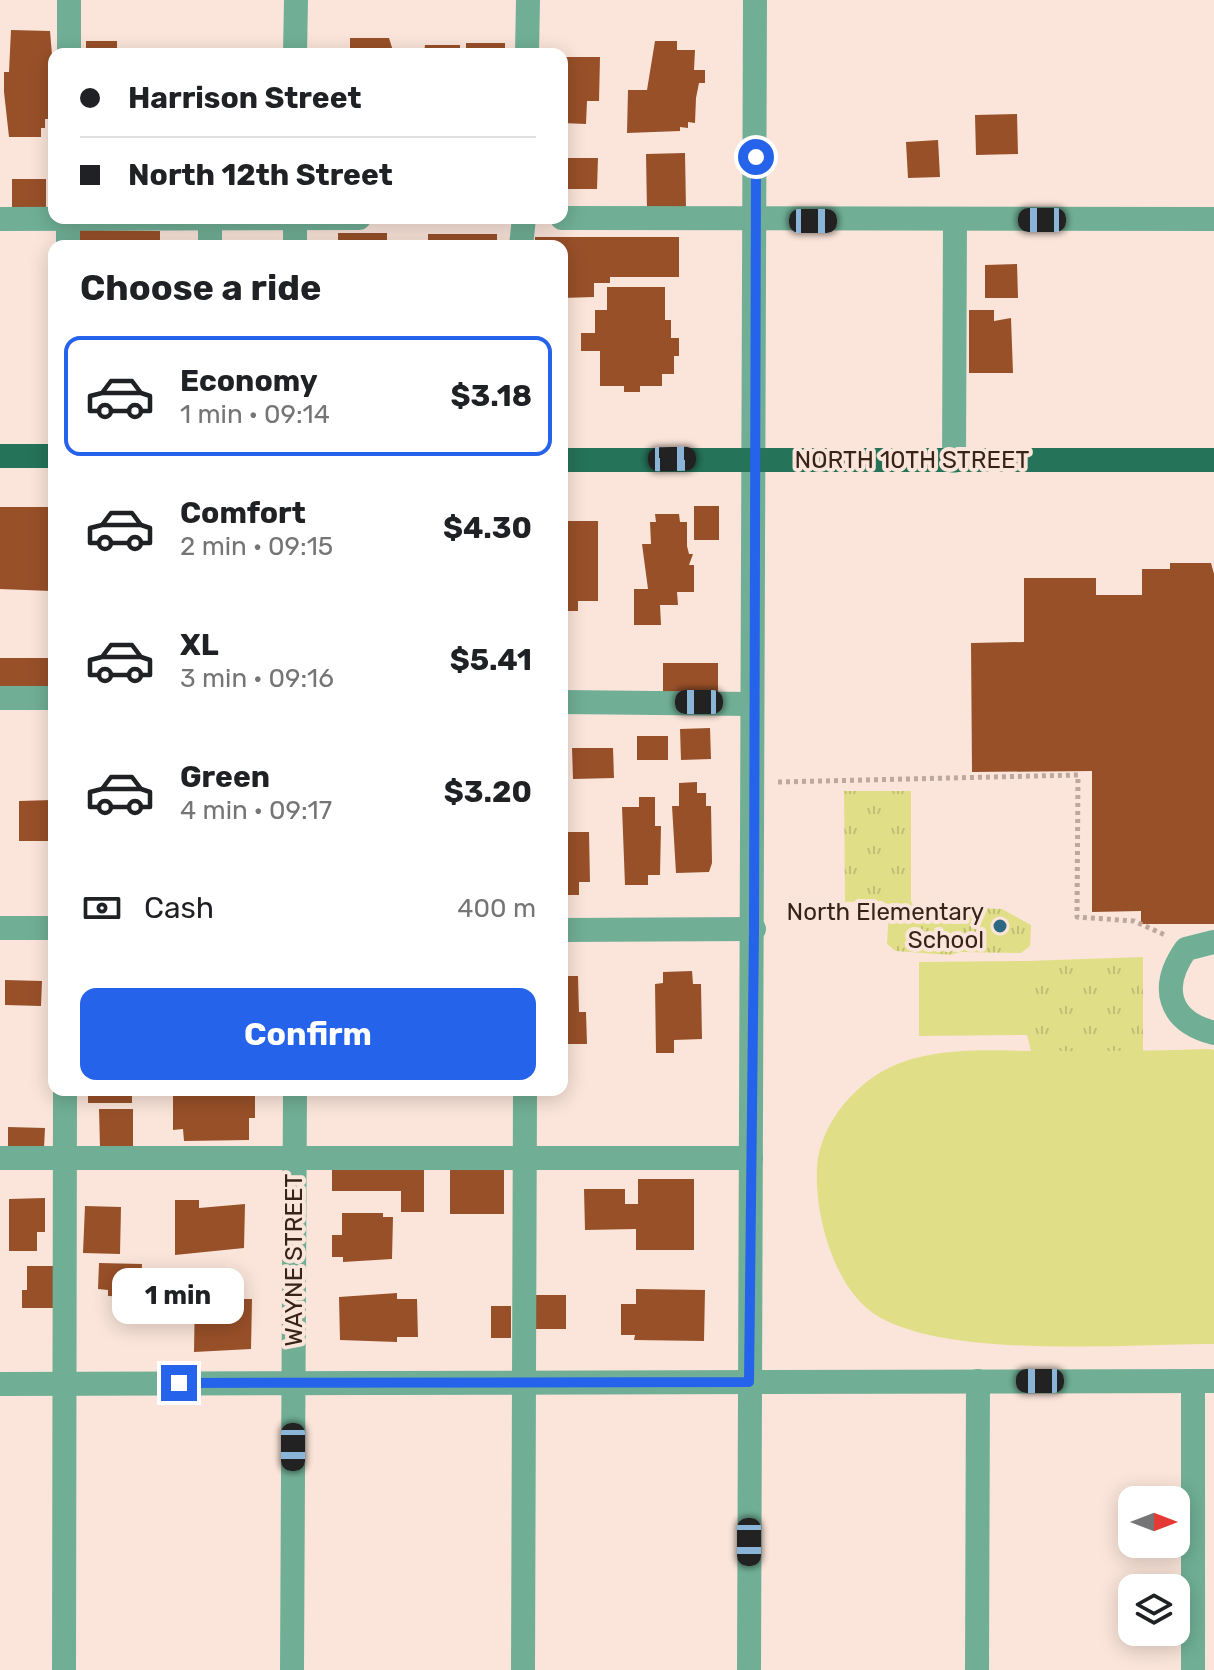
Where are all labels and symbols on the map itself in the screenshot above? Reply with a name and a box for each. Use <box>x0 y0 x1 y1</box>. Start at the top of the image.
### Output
route start <box>738 139 774 175</box>
car <box>1018 208 1066 232</box>
car <box>789 209 837 233</box>
street label: NORTH 10TH STREET <box>795 446 1030 474</box>
car <box>648 447 696 471</box>
car <box>675 690 723 714</box>
place label: North Elementary School <box>787 898 984 954</box>
marker: North Elementary School <box>991 917 1009 935</box>
street label: WAYNE STREET <box>280 1173 308 1346</box>
callout: 1 min <box>113 1267 245 1323</box>
route end <box>161 1365 197 1401</box>
car <box>1016 1369 1064 1393</box>
car <box>281 1423 305 1471</box>
north arrow <box>1118 1486 1190 1558</box>
car <box>737 1518 761 1566</box>

